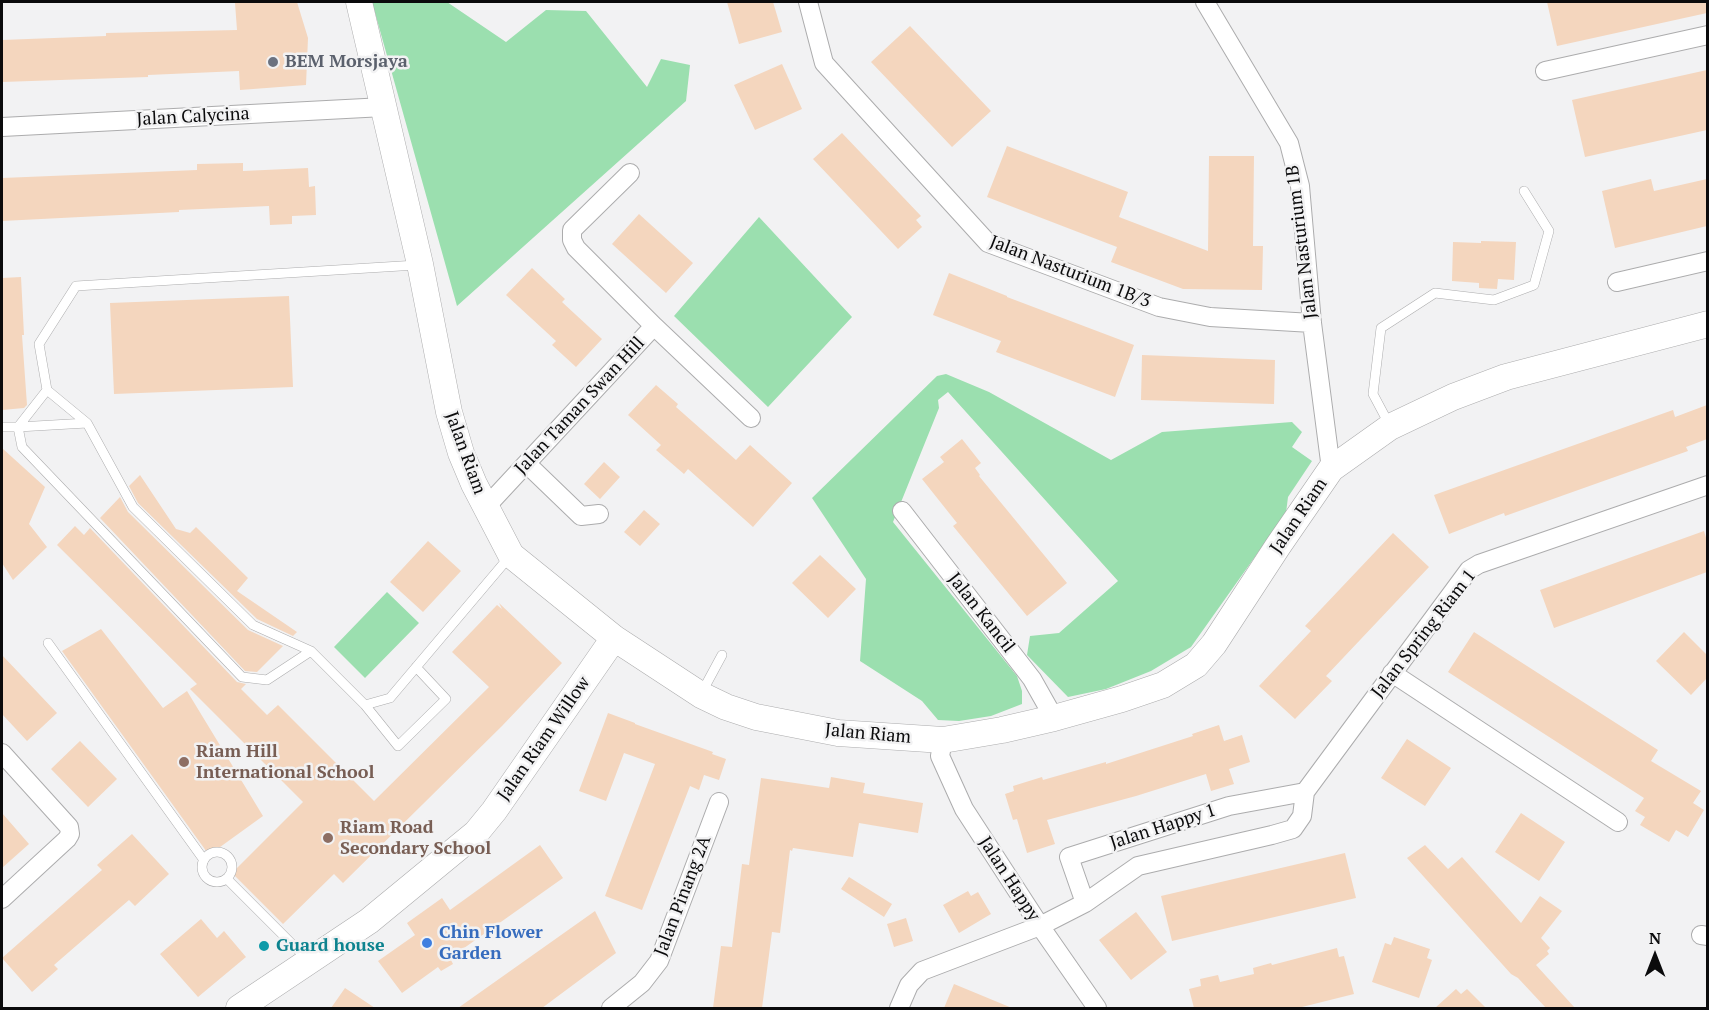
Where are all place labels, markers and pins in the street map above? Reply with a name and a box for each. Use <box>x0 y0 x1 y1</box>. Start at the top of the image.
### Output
place label: BEM Morsjaya <box>285 51 408 73</box>
marker: BEM Morsjaya <box>266 55 280 69</box>
place label: Riam Hill International School <box>196 741 374 783</box>
marker: Riam Hill International School <box>177 755 191 769</box>
place label: Riam Road Secondary School <box>340 817 491 860</box>
marker: Riam Road Secondary School <box>321 831 335 845</box>
place label: Chin Flower Garden <box>439 922 543 964</box>
place label: Guard house <box>276 935 385 957</box>
marker: Chin Flower Garden <box>420 936 434 950</box>
marker: Guard house <box>257 939 271 953</box>

